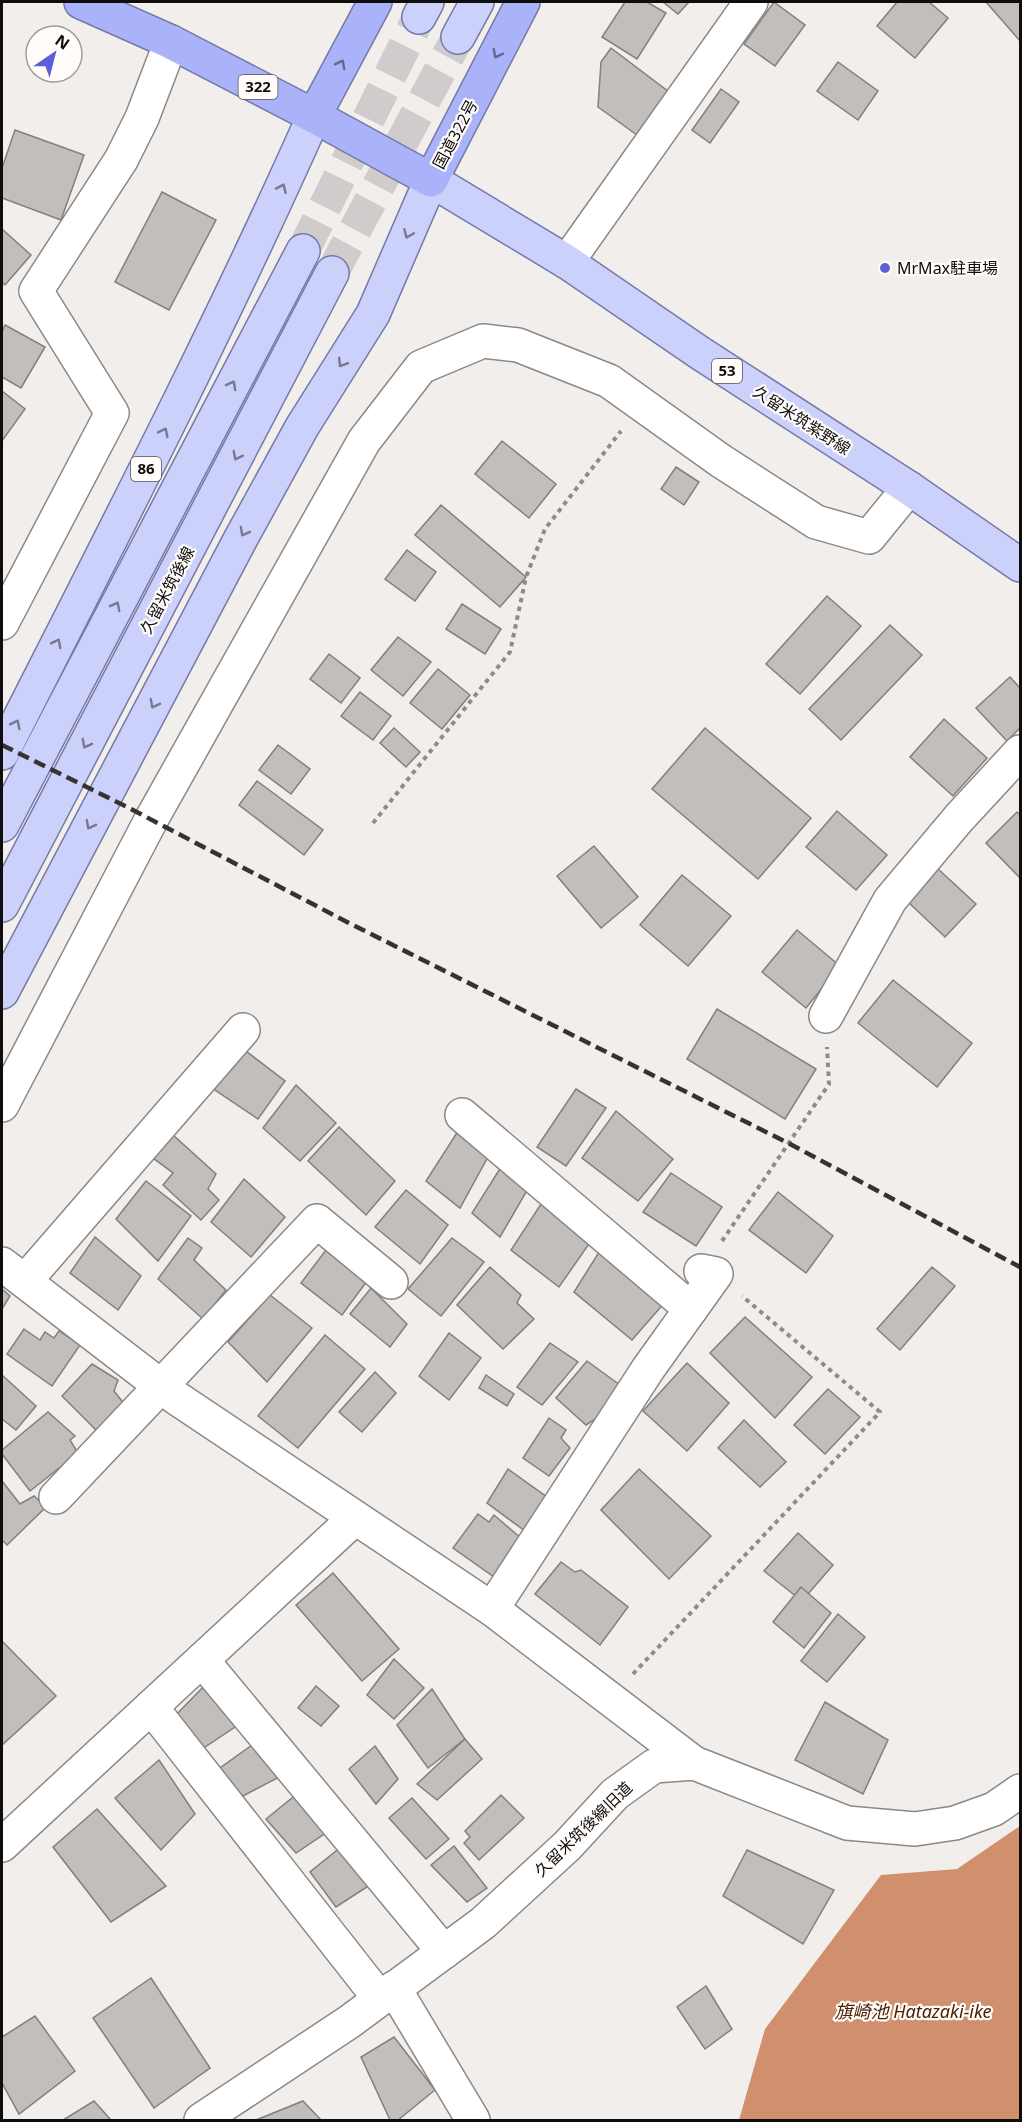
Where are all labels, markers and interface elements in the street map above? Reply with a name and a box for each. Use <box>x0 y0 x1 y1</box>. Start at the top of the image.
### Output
north arrow <box>24 24 84 84</box>
text: N <box>51 29 74 54</box>
one-way arrow <box>492 47 504 58</box>
one-way arrow <box>334 60 345 70</box>
road number: 322 <box>238 75 278 99</box>
street label: 国道322号 <box>428 96 482 172</box>
one-way arrow <box>275 183 287 194</box>
one-way arrow <box>403 228 415 239</box>
place label: MrMax駐車場 <box>897 257 998 279</box>
marker: MrMax駐車場 <box>878 261 892 275</box>
one-way arrow <box>338 356 349 367</box>
road number: 53 <box>712 359 742 383</box>
street label: 久留米筑紫野線 <box>749 380 855 460</box>
one-way arrow <box>225 381 236 392</box>
one-way arrow <box>157 427 169 438</box>
one-way arrow <box>233 449 245 460</box>
road number: 86 <box>131 457 161 481</box>
one-way arrow <box>240 525 251 536</box>
street label: 久留米筑後線 <box>135 542 199 638</box>
one-way arrow <box>109 602 120 612</box>
one-way arrow <box>50 639 62 650</box>
one-way arrow <box>149 698 161 709</box>
one-way arrow <box>9 720 20 731</box>
one-way arrow <box>82 738 93 749</box>
one-way arrow <box>86 819 97 829</box>
street label: 久留米筑後線旧道 <box>529 1777 637 1881</box>
water label: 旗崎池 Hatazaki-ike <box>835 1999 991 2023</box>

